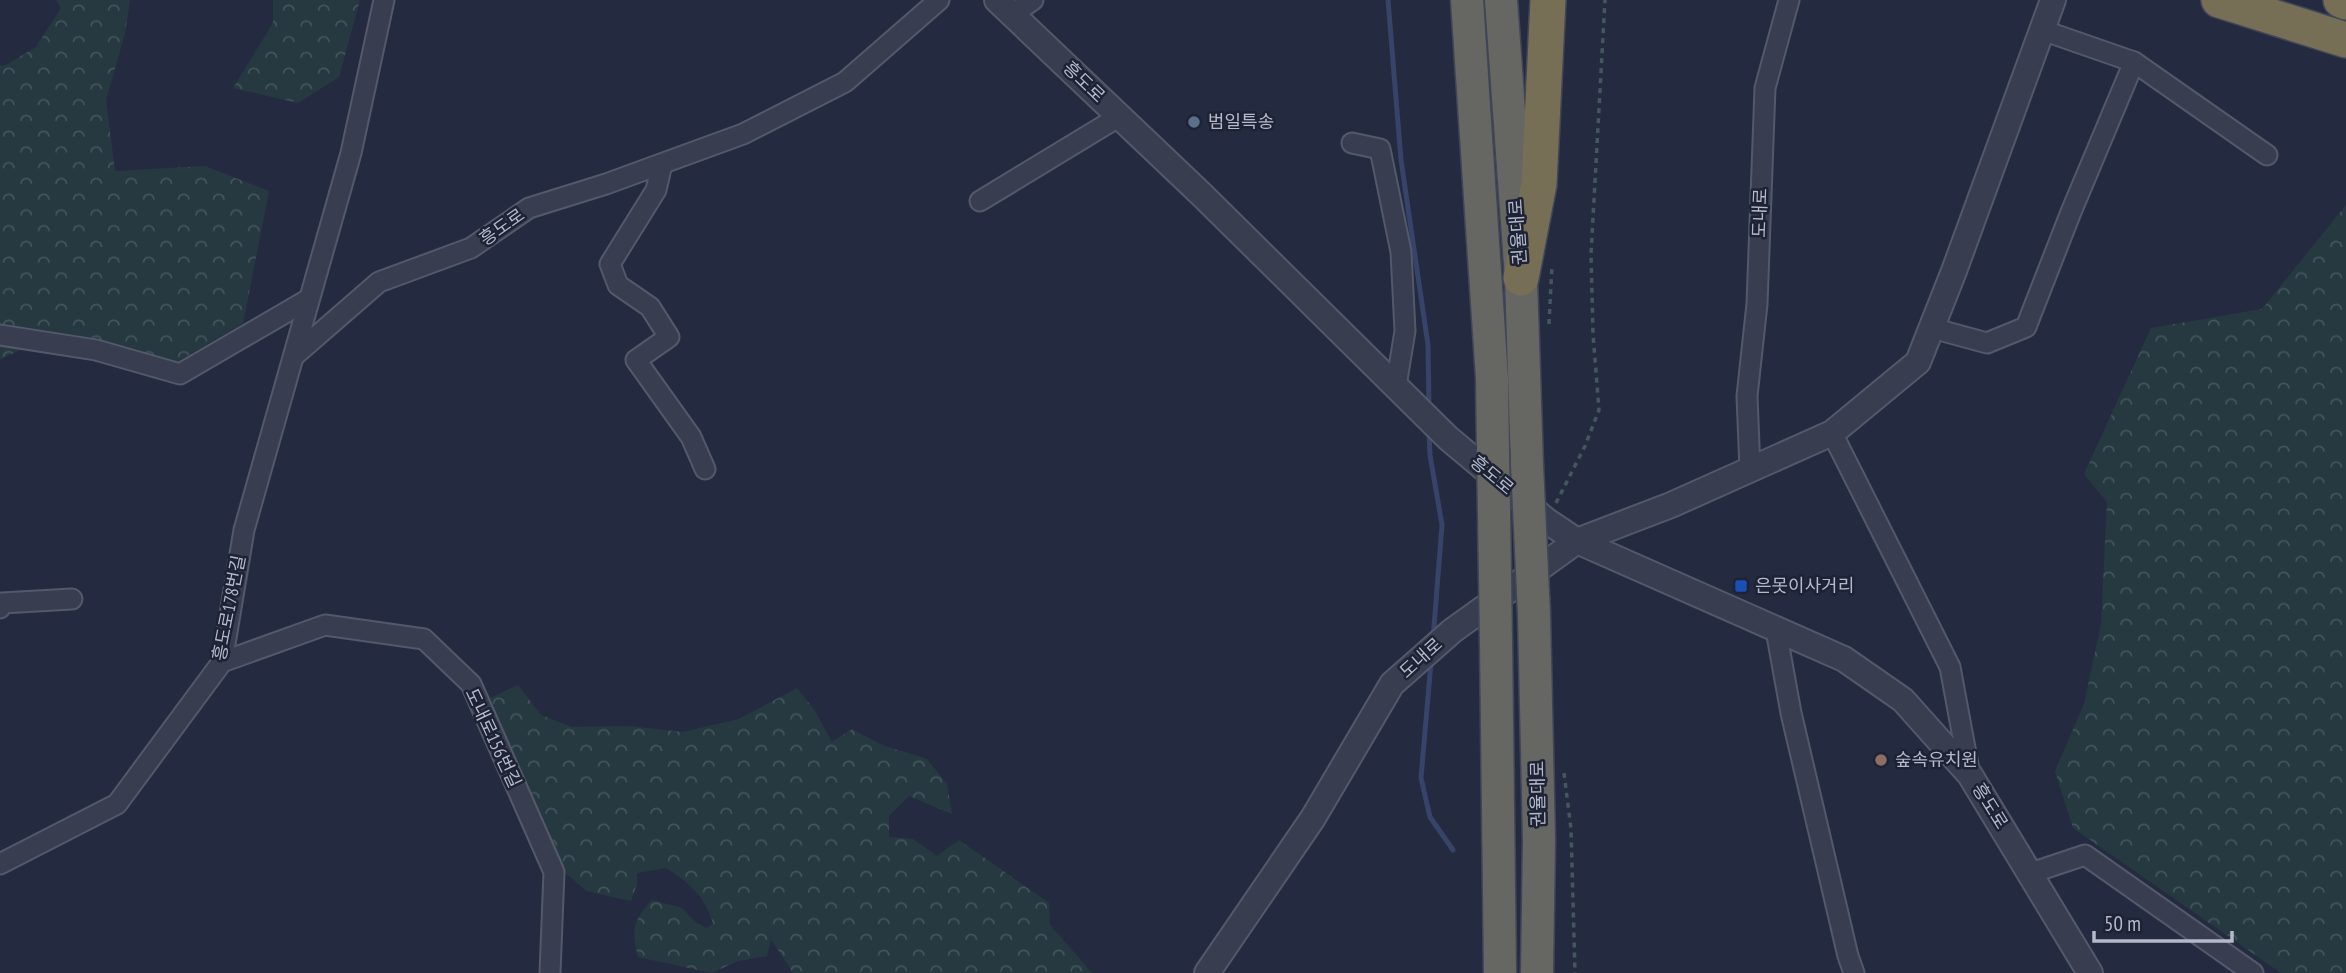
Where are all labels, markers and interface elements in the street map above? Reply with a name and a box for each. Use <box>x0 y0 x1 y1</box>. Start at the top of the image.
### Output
street label: 흥도로 <box>1058 56 1110 107</box>
place label: 범일특송 <box>1208 110 1274 133</box>
marker: 범일특송 <box>1186 114 1202 130</box>
street label: 도내로 <box>1747 188 1772 238</box>
street label: 권율대로 <box>1504 198 1531 266</box>
street label: 흥도로 <box>475 203 529 250</box>
street label: 흥도로 <box>1466 450 1519 499</box>
street label: 흥도로178번길 <box>207 553 250 663</box>
place label: 은못이사거리 <box>1755 574 1854 597</box>
marker: 은못이사거리 <box>1733 578 1749 594</box>
street label: 도내로 <box>1395 632 1447 683</box>
street label: 도내로156번길 <box>460 684 527 791</box>
place label: 숲속유치원 <box>1895 748 1978 771</box>
marker: 숲속유치원 <box>1873 752 1889 768</box>
street label: 권율대로 <box>1525 761 1550 827</box>
street label: 흥도로 <box>1968 779 2013 833</box>
scale bar <box>2094 900 2232 944</box>
text: 50 m <box>2104 910 2141 937</box>

